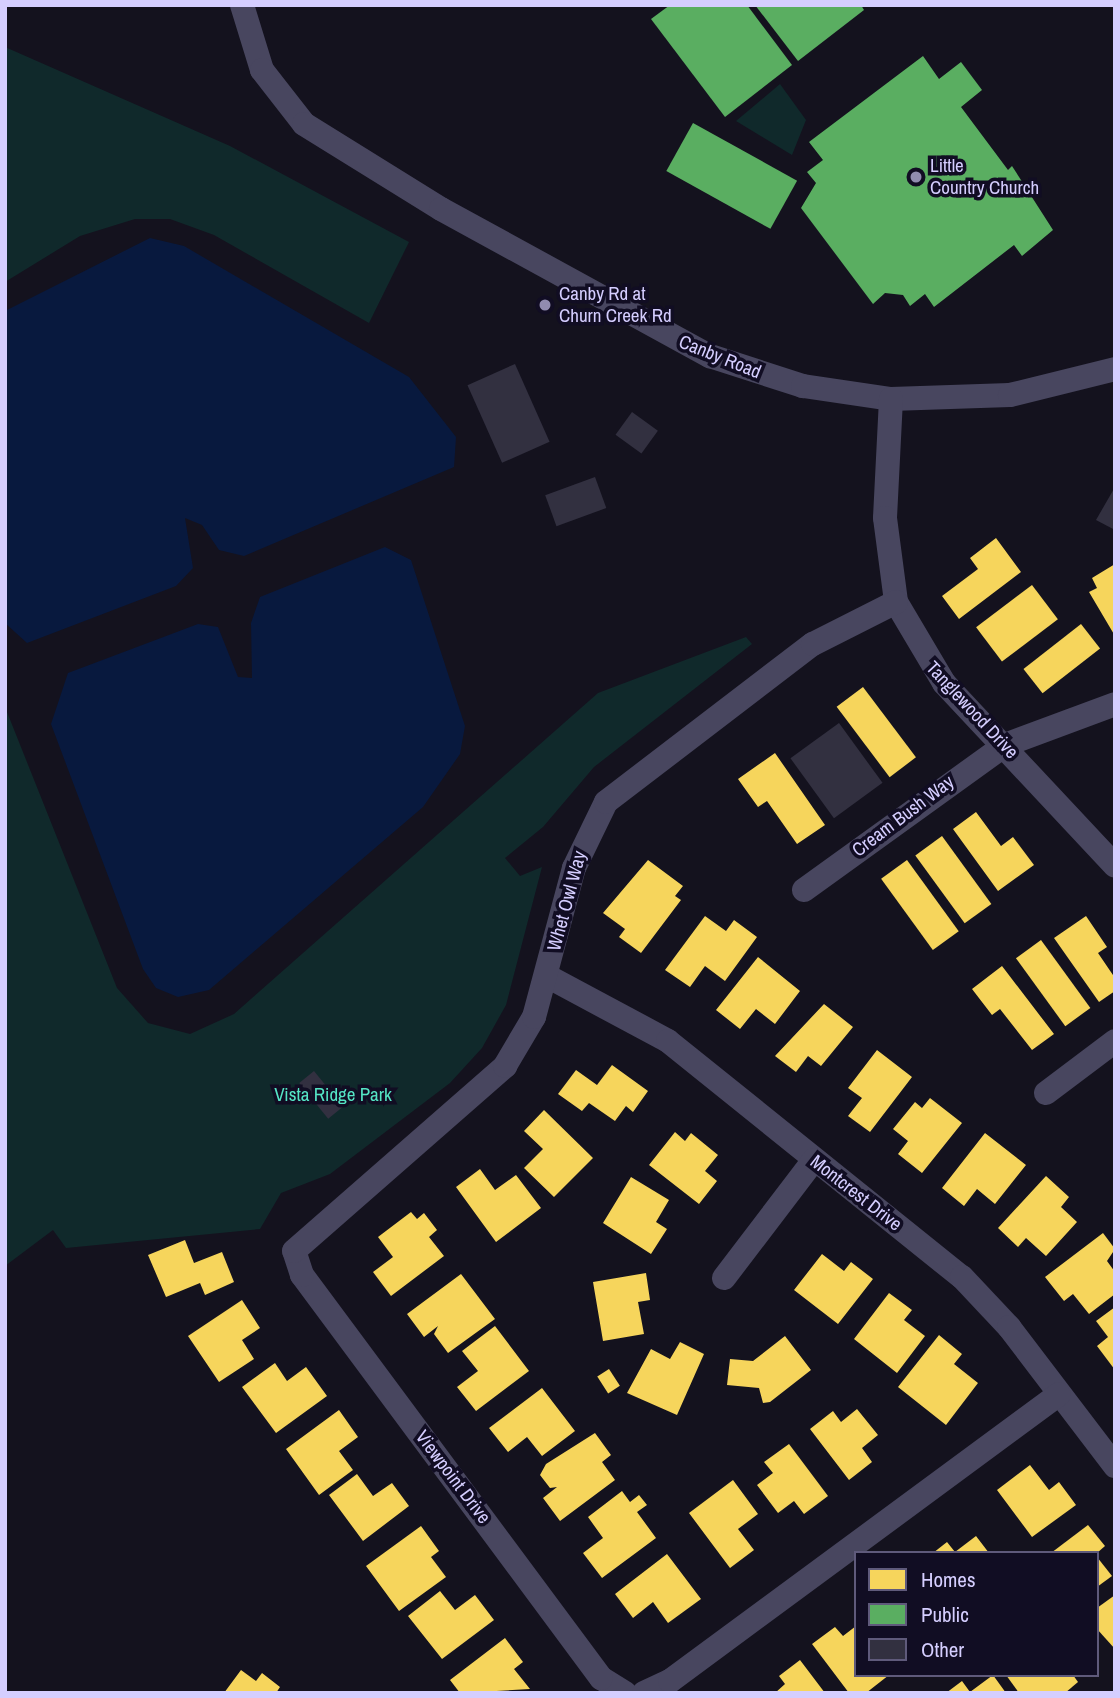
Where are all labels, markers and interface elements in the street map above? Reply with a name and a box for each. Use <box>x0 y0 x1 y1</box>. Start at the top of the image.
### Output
place label: Little Country Church <box>930 155 1039 199</box>
marker: Little Country Church <box>908 169 924 185</box>
place label: Canby Rd at Churn Creek Rd <box>559 283 672 327</box>
marker: Canby Rd at Churn Creek Rd <box>537 297 553 313</box>
street label: Canby Road <box>676 330 764 384</box>
street label: Tanglewood Drive <box>921 657 1023 763</box>
street label: Cream Bush Way <box>848 770 958 862</box>
street label: Whet Owl Way <box>543 849 591 953</box>
park label: Vista Ridge Park <box>274 1084 392 1106</box>
street label: Montcrest Drive <box>806 1150 906 1236</box>
street label: Viewpoint Drive <box>411 1426 495 1528</box>
legend <box>854 1551 1099 1677</box>
text: Homes <box>921 1565 976 1594</box>
text: Public <box>921 1600 969 1629</box>
text: Other <box>921 1635 964 1664</box>

